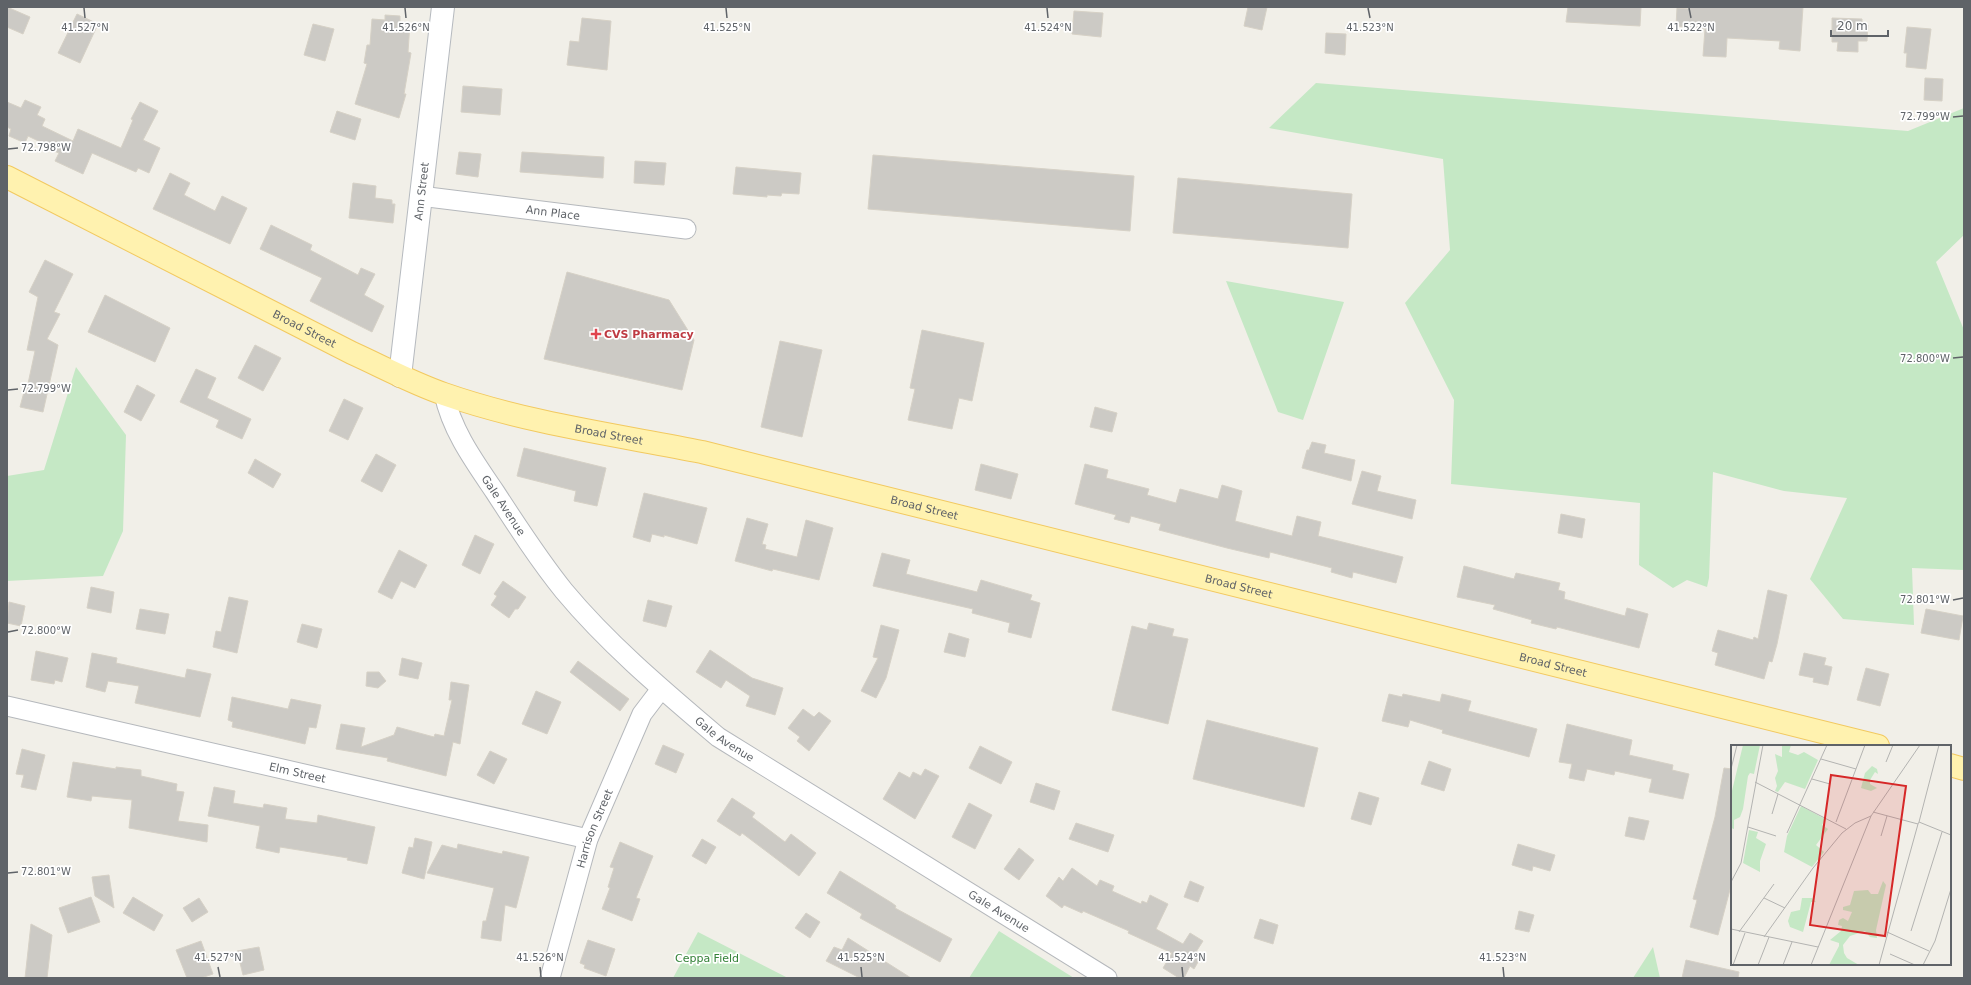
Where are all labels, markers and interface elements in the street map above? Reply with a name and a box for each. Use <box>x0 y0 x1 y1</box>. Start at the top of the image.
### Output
scale bar <box>1831 12 1888 38</box>
text: 20 m <box>1837 19 1868 33</box>
text: 41.527°N <box>61 22 109 33</box>
text: 41.526°N <box>382 22 430 33</box>
text: 41.525°N <box>703 22 751 33</box>
text: 41.524°N <box>1024 22 1072 33</box>
text: 41.523°N <box>1346 22 1394 33</box>
text: 41.522°N <box>1667 22 1715 33</box>
text: 72.799°W <box>1900 111 1950 122</box>
text: 72.798°W <box>21 142 71 153</box>
street label: Ann Street <box>412 161 431 221</box>
street label: Ann Place <box>525 203 581 222</box>
street label: Broad Street <box>271 307 339 351</box>
place label: CVS Pharmacy <box>604 328 694 341</box>
marker: CVS Pharmacy <box>591 329 601 339</box>
text: 72.800°W <box>1900 353 1950 364</box>
text: 72.799°W <box>21 383 71 394</box>
street label: Broad Street <box>574 422 645 447</box>
street label: Gale Avenue <box>479 473 528 538</box>
street label: Broad Street <box>889 493 960 522</box>
street label: Broad Street <box>1204 571 1275 601</box>
text: 72.801°W <box>1900 594 1950 605</box>
text: 72.800°W <box>21 625 71 636</box>
street label: Broad Street <box>1518 650 1589 680</box>
street label: Gale Avenue <box>692 714 757 764</box>
inset map <box>1731 745 1951 965</box>
street label: Elm Street <box>268 760 328 785</box>
street label: Harrison Street <box>574 787 615 869</box>
text: 72.801°W <box>21 866 71 877</box>
street label: Gale Avenue <box>966 887 1032 935</box>
text: 41.527°N <box>194 952 242 963</box>
text: 41.526°N <box>516 952 564 963</box>
park label: Ceppa Field <box>675 952 739 965</box>
text: 41.525°N <box>837 952 885 963</box>
text: 41.524°N <box>1158 952 1206 963</box>
text: 41.523°N <box>1479 952 1527 963</box>

